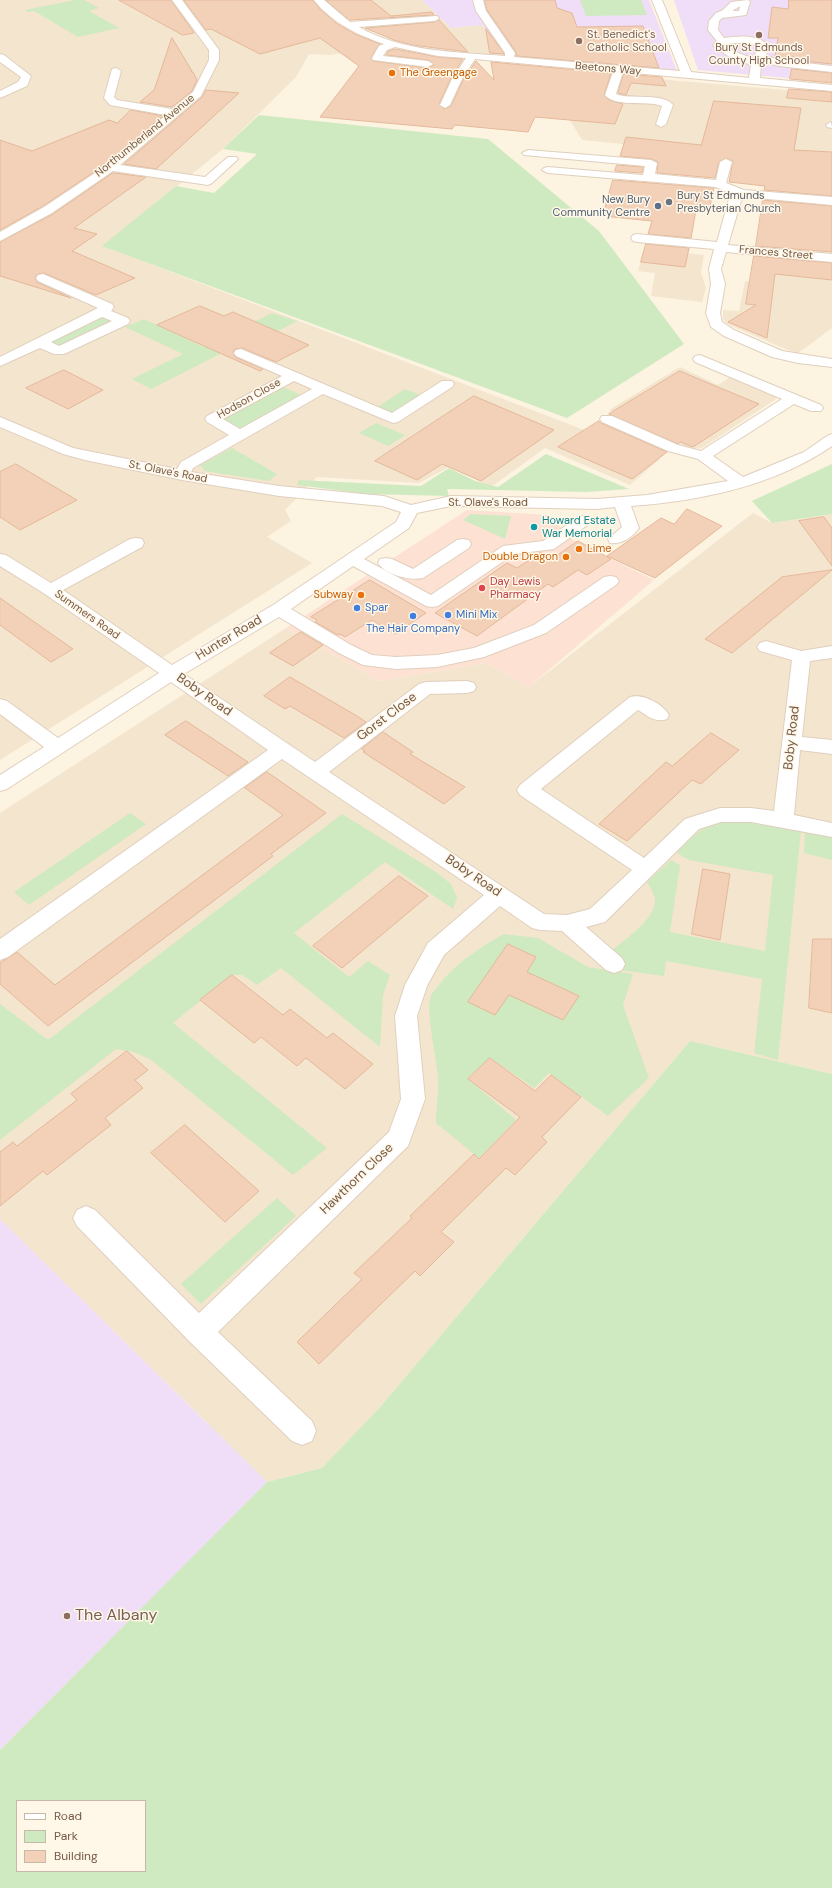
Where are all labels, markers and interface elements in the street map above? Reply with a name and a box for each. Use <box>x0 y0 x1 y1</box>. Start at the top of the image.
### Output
place label: St. Benedict's Catholic School <box>587 28 667 54</box>
marker: Bury St Edmunds County High School <box>754 30 764 40</box>
marker: St. Benedict's Catholic School <box>574 36 584 46</box>
place label: Bury St Edmunds County High School <box>709 41 809 67</box>
street label: Beetons Way <box>574 60 642 78</box>
place label: The Greengage <box>400 66 477 80</box>
marker: The Greengage <box>387 68 397 78</box>
street label: Northumberland Avenue <box>93 92 197 180</box>
place label: Bury St Edmunds Presbyterian Church <box>677 189 781 215</box>
place label: New Bury Community Centre <box>553 193 650 219</box>
marker: Bury St Edmunds Presbyterian Church <box>664 197 674 207</box>
marker: New Bury Community Centre <box>653 201 663 211</box>
street label: Frances Street <box>738 243 814 263</box>
street label: Hodson Close <box>215 376 283 422</box>
street label: St. Olave's Road <box>128 458 208 486</box>
street label: St. Olave's Road <box>448 496 528 510</box>
place label: Howard Estate War Memorial <box>542 514 616 540</box>
marker: Howard Estate War Memorial <box>529 522 539 532</box>
place label: Lime <box>587 542 611 556</box>
marker: Lime <box>574 544 584 554</box>
place label: Double Dragon <box>483 550 558 564</box>
marker: Double Dragon <box>561 552 571 562</box>
place label: Day Lewis Pharmacy <box>490 575 541 601</box>
marker: Day Lewis Pharmacy <box>477 583 487 593</box>
street label: Summers Road <box>52 588 122 642</box>
place label: Subway <box>314 588 353 602</box>
marker: Subway <box>356 590 366 600</box>
place label: Spar <box>365 601 388 615</box>
marker: Spar <box>352 603 362 613</box>
place label: Mini Mix <box>456 608 497 622</box>
marker: Mini Mix <box>443 610 453 620</box>
marker: The Hair Company <box>408 611 418 621</box>
street label: Hunter Road <box>193 612 265 664</box>
place label: The Hair Company <box>366 622 460 636</box>
street label: Boby Road <box>173 670 235 720</box>
street label: Gorst Close <box>354 689 420 745</box>
street label: Boby Road <box>781 705 803 771</box>
street label: Boby Road <box>442 852 504 900</box>
street label: Hawthorn Close <box>317 1140 397 1218</box>
place label: The Albany <box>75 1606 157 1626</box>
marker: The Albany <box>62 1611 72 1621</box>
legend <box>16 1800 146 1872</box>
text: Road <box>54 1808 82 1824</box>
text: Park <box>54 1828 78 1844</box>
text: Building <box>54 1848 98 1864</box>

